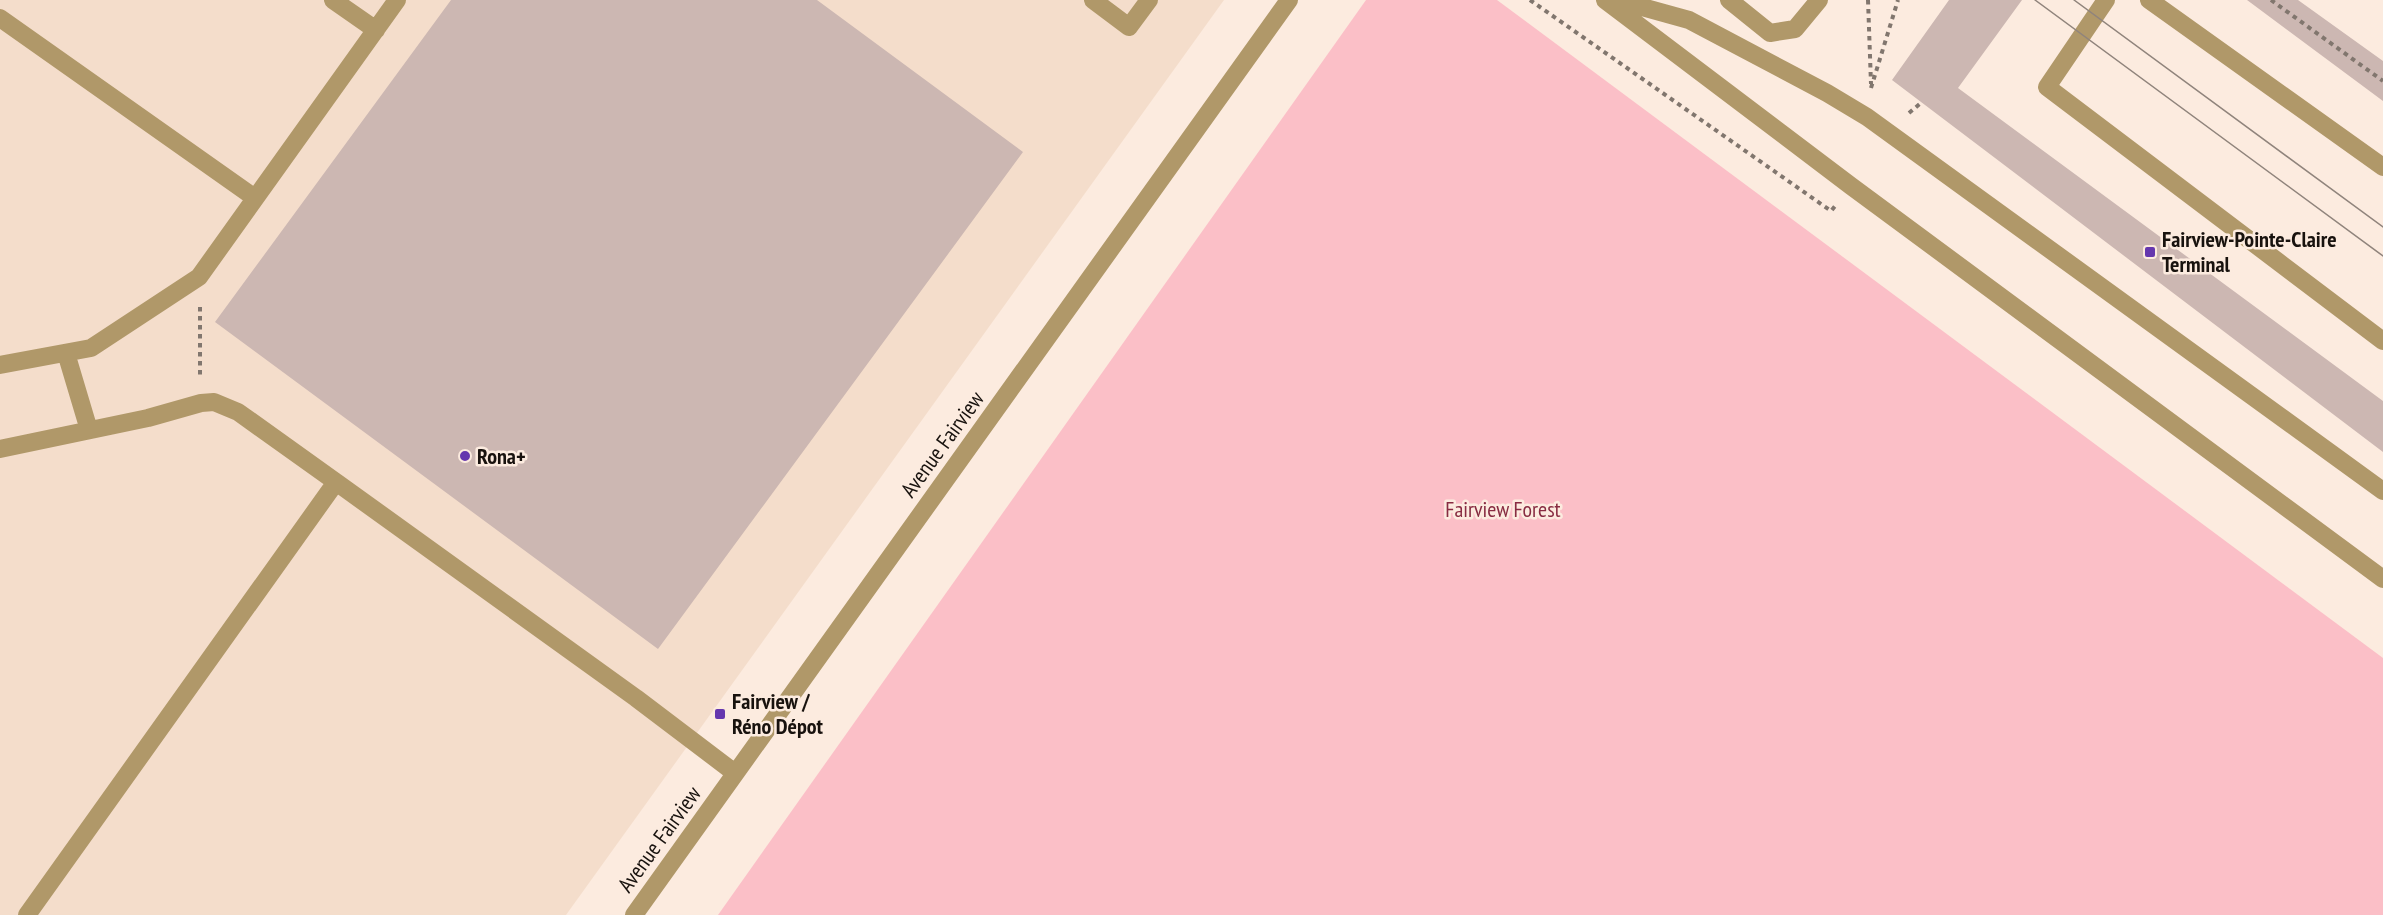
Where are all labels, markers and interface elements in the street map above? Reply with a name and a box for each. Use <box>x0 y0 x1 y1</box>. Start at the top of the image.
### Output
place label: Fairview-Pointe-Claire Terminal <box>2162 225 2337 278</box>
marker: Fairview-Pointe-Claire Terminal <box>2143 245 2157 259</box>
street label: Avenue Fairview <box>894 386 990 502</box>
place label: Rona+ <box>477 442 526 470</box>
marker: Rona+ <box>458 449 472 463</box>
park label: Fairview Forest <box>1445 495 1561 523</box>
place label: Fairview / Réno Dépot <box>732 687 824 740</box>
marker: Fairview / Réno Dépot <box>713 707 727 721</box>
street label: Avenue Fairview <box>611 781 707 897</box>

